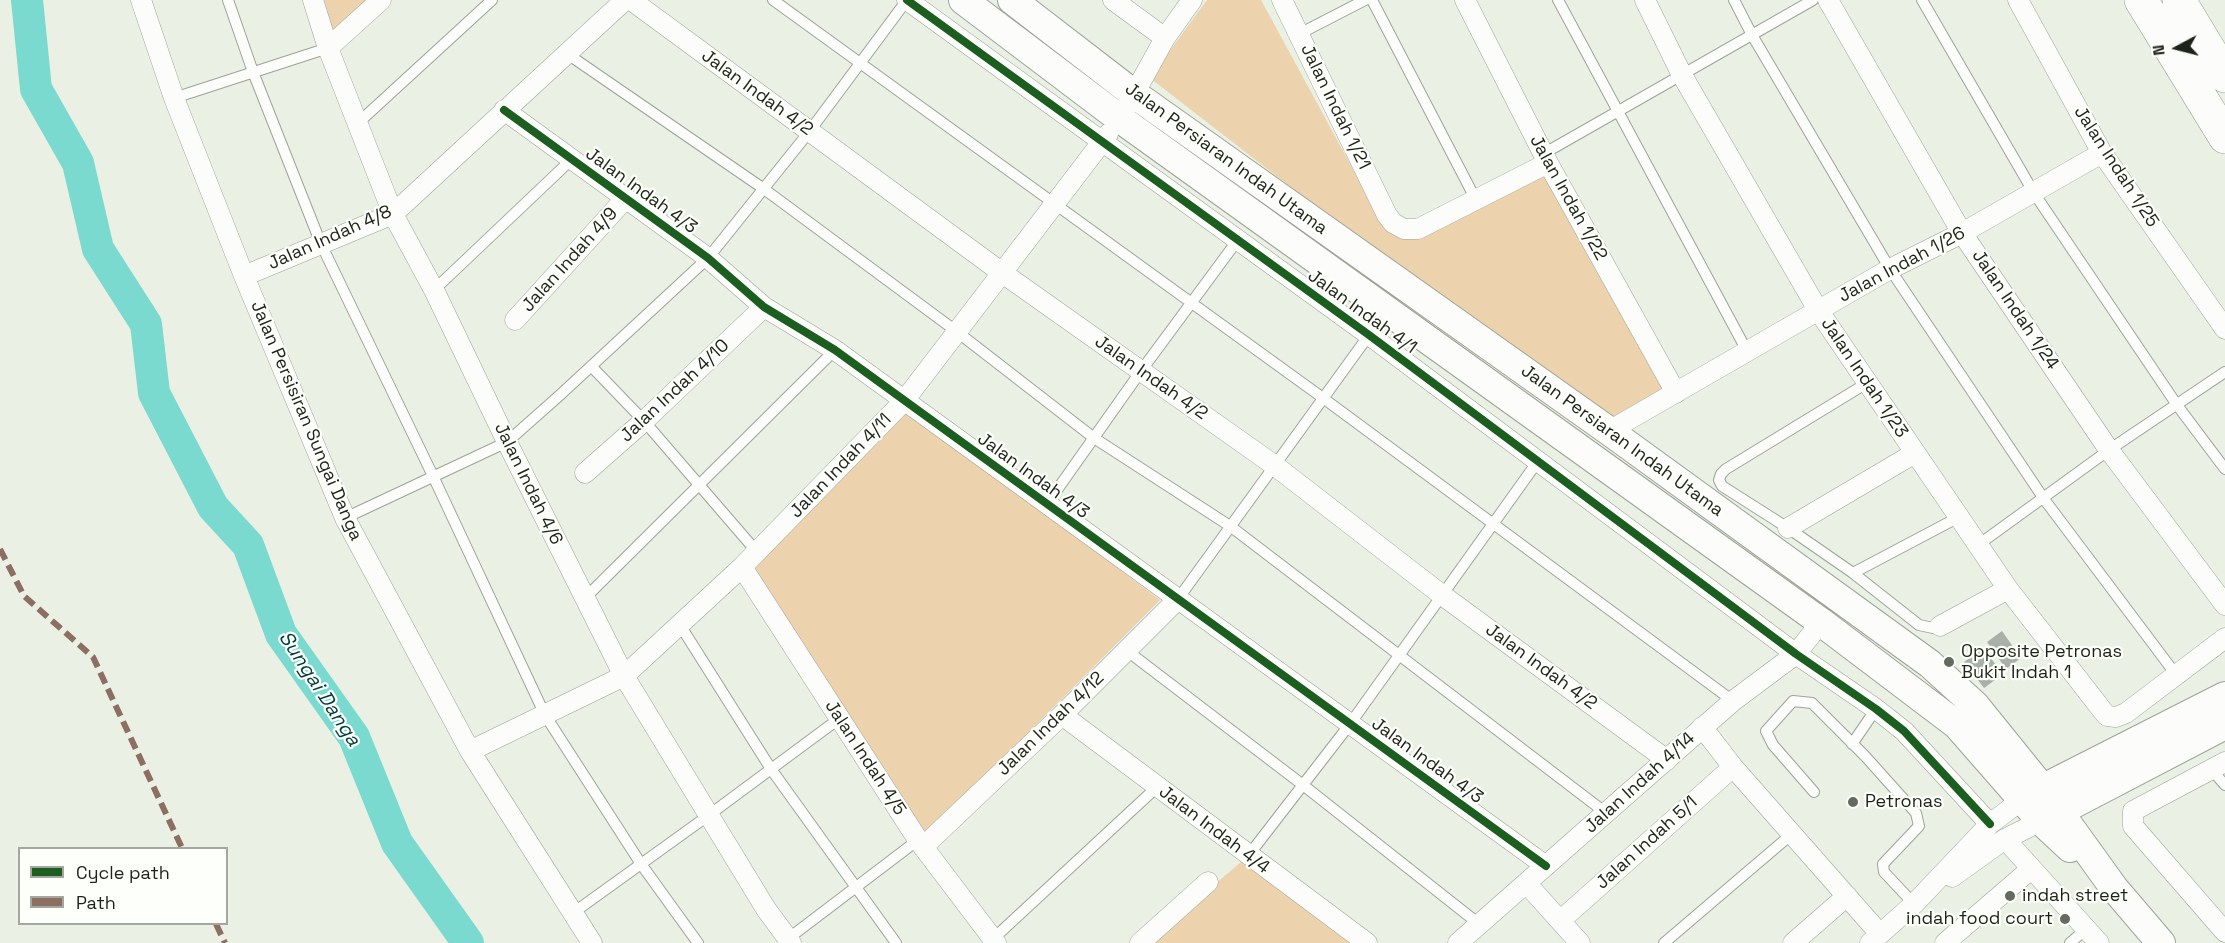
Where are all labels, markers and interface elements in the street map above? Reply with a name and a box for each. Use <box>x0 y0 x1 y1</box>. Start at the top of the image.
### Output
north arrow <box>2147 18 2207 78</box>
street label: Jalan Indah 1/21 <box>1295 41 1375 173</box>
text: N <box>2148 44 2170 57</box>
street label: Jalan Indah 4/2 <box>697 45 817 141</box>
street label: Jalan Persiaran Indah Utama <box>1121 78 1331 240</box>
street label: Jalan Indah 1/25 <box>2069 102 2163 232</box>
street label: Jalan Indah 1/22 <box>1525 132 1611 264</box>
street label: Jalan Indah 4/3 <box>581 143 701 239</box>
street label: Jalan Indah 4/8 <box>265 201 395 275</box>
street label: Jalan Indah 4/9 <box>517 203 623 317</box>
street label: Jalan Indah 1/26 <box>1835 223 1969 307</box>
street label: Jalan Indah 1/24 <box>1967 246 2063 374</box>
street label: Jalan Indah 4/1 <box>1303 265 1421 359</box>
street label: Jalan Persisiran Sungai Danga <box>246 298 366 544</box>
street label: Jalan Indah 1/23 <box>1816 314 1912 442</box>
street label: Jalan Indah 4/2 <box>1090 331 1212 425</box>
street label: Jalan Indah 4/10 <box>616 335 734 447</box>
street label: Jalan Persiaran Indah Utama <box>1517 360 1727 522</box>
street label: Jalan Indah 4/11 <box>786 409 896 523</box>
street label: Jalan Indah 4/6 <box>489 420 567 548</box>
street label: Jalan Indah 4/3 <box>973 428 1093 524</box>
street label: Jalan Indah 4/2 <box>1481 619 1601 715</box>
water label: Sungai Danga <box>273 627 365 751</box>
place label: Opposite Petronas Bukit Indah 1 <box>1961 641 2122 684</box>
marker: Opposite Petronas Bukit Indah 1 <box>1942 655 1956 669</box>
street label: Jalan Indah 4/12 <box>993 667 1109 781</box>
street label: Jalan Indah 4/5 <box>820 696 910 820</box>
street label: Jalan Indah 4/3 <box>1367 713 1487 809</box>
street label: Jalan Indah 4/14 <box>1580 728 1700 838</box>
street label: Jalan Indah 4/4 <box>1154 781 1274 879</box>
place label: Petronas <box>1865 791 1942 813</box>
street label: Jalan Indah 5/1 <box>1592 792 1702 894</box>
marker: Petronas <box>1846 795 1860 809</box>
legend <box>18 847 228 925</box>
text: Cycle path <box>76 861 170 884</box>
place label: indah street <box>2022 885 2128 907</box>
marker: indah street <box>2003 889 2017 903</box>
text: Path <box>76 891 116 914</box>
place label: indah food court <box>1906 908 2053 930</box>
marker: indah food court <box>2058 912 2072 926</box>

